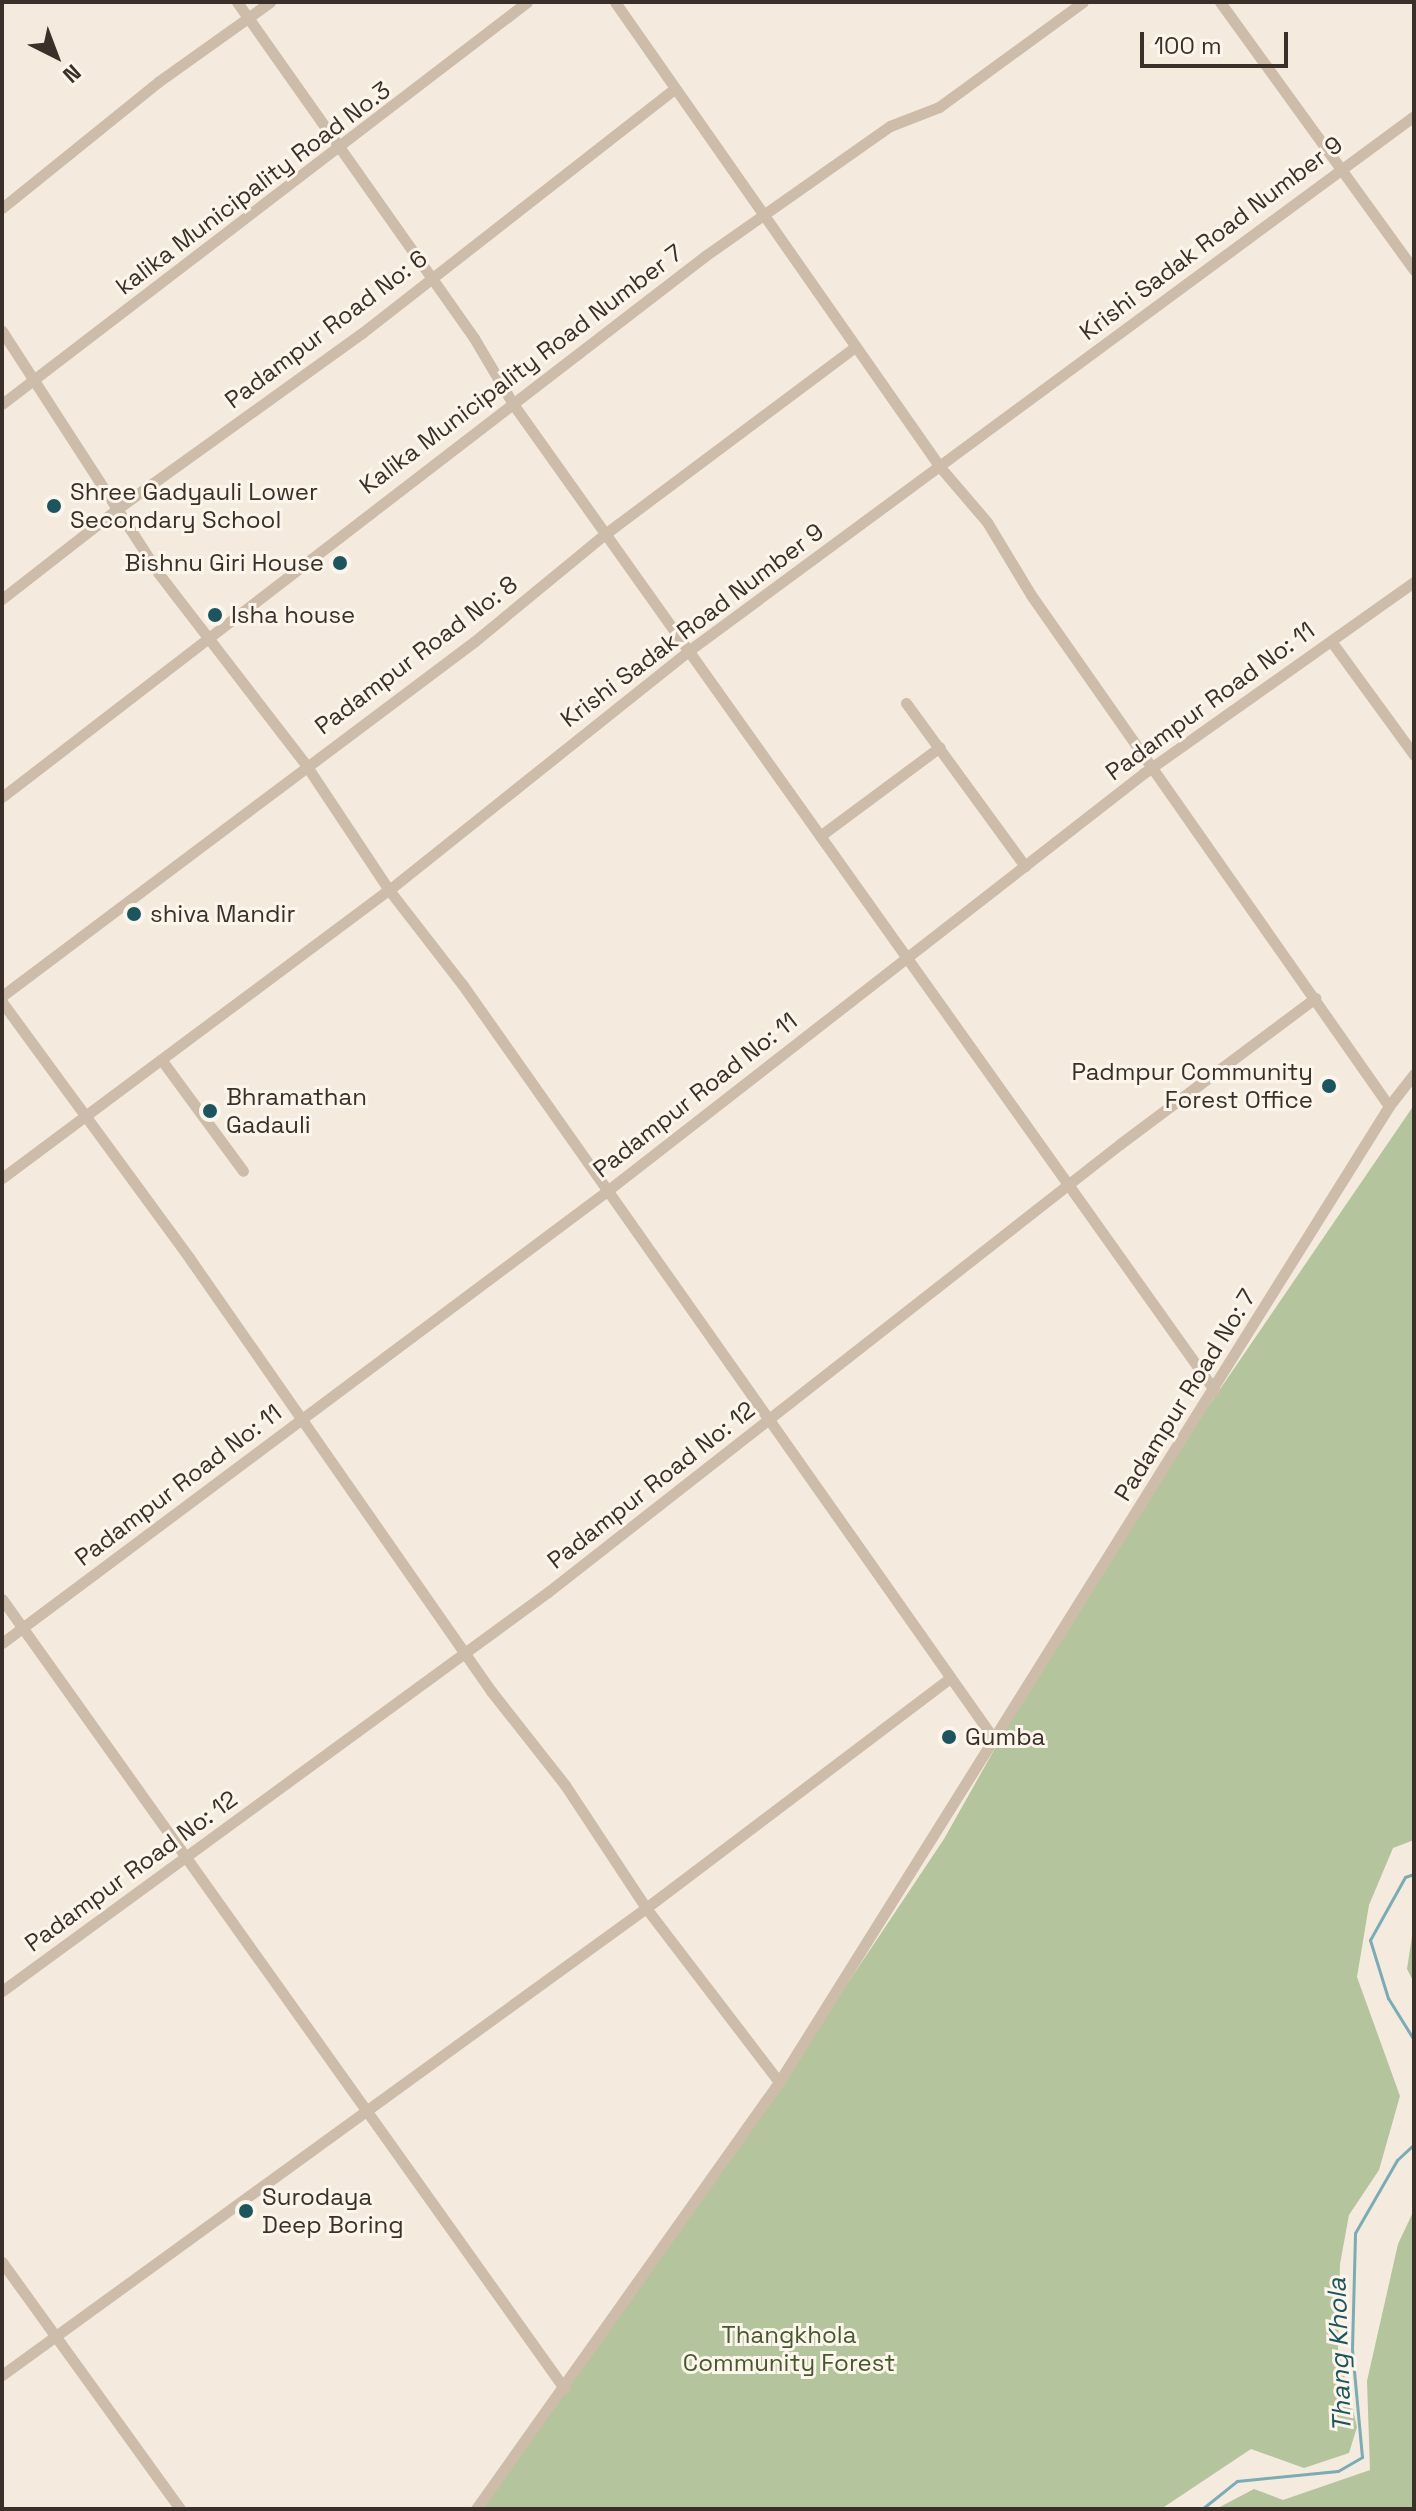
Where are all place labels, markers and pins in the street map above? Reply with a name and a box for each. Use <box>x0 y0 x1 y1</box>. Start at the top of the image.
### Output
place label: Shree Gadyauli Lower Secondary School <box>70 478 318 534</box>
marker: Shree Gadyauli Lower Secondary School <box>45 497 63 515</box>
place label: Bishnu Giri House <box>125 549 324 577</box>
marker: Bishnu Giri House <box>331 554 349 572</box>
place label: Isha house <box>231 601 355 629</box>
marker: Isha house <box>206 606 224 624</box>
place label: shiva Mandir <box>150 900 295 928</box>
marker: shiva Mandir <box>125 905 143 923</box>
place label: Padmpur Community Forest Office <box>1072 1058 1313 1114</box>
marker: Padmpur Community Forest Office <box>1320 1077 1338 1095</box>
place label: Bhramathan Gadauli <box>226 1083 367 1139</box>
marker: Bhramathan Gadauli <box>201 1102 219 1120</box>
place label: Gumba <box>965 1723 1045 1751</box>
marker: Gumba <box>940 1728 958 1746</box>
place label: Surodaya Deep Boring <box>262 2183 404 2239</box>
marker: Surodaya Deep Boring <box>237 2202 255 2220</box>

